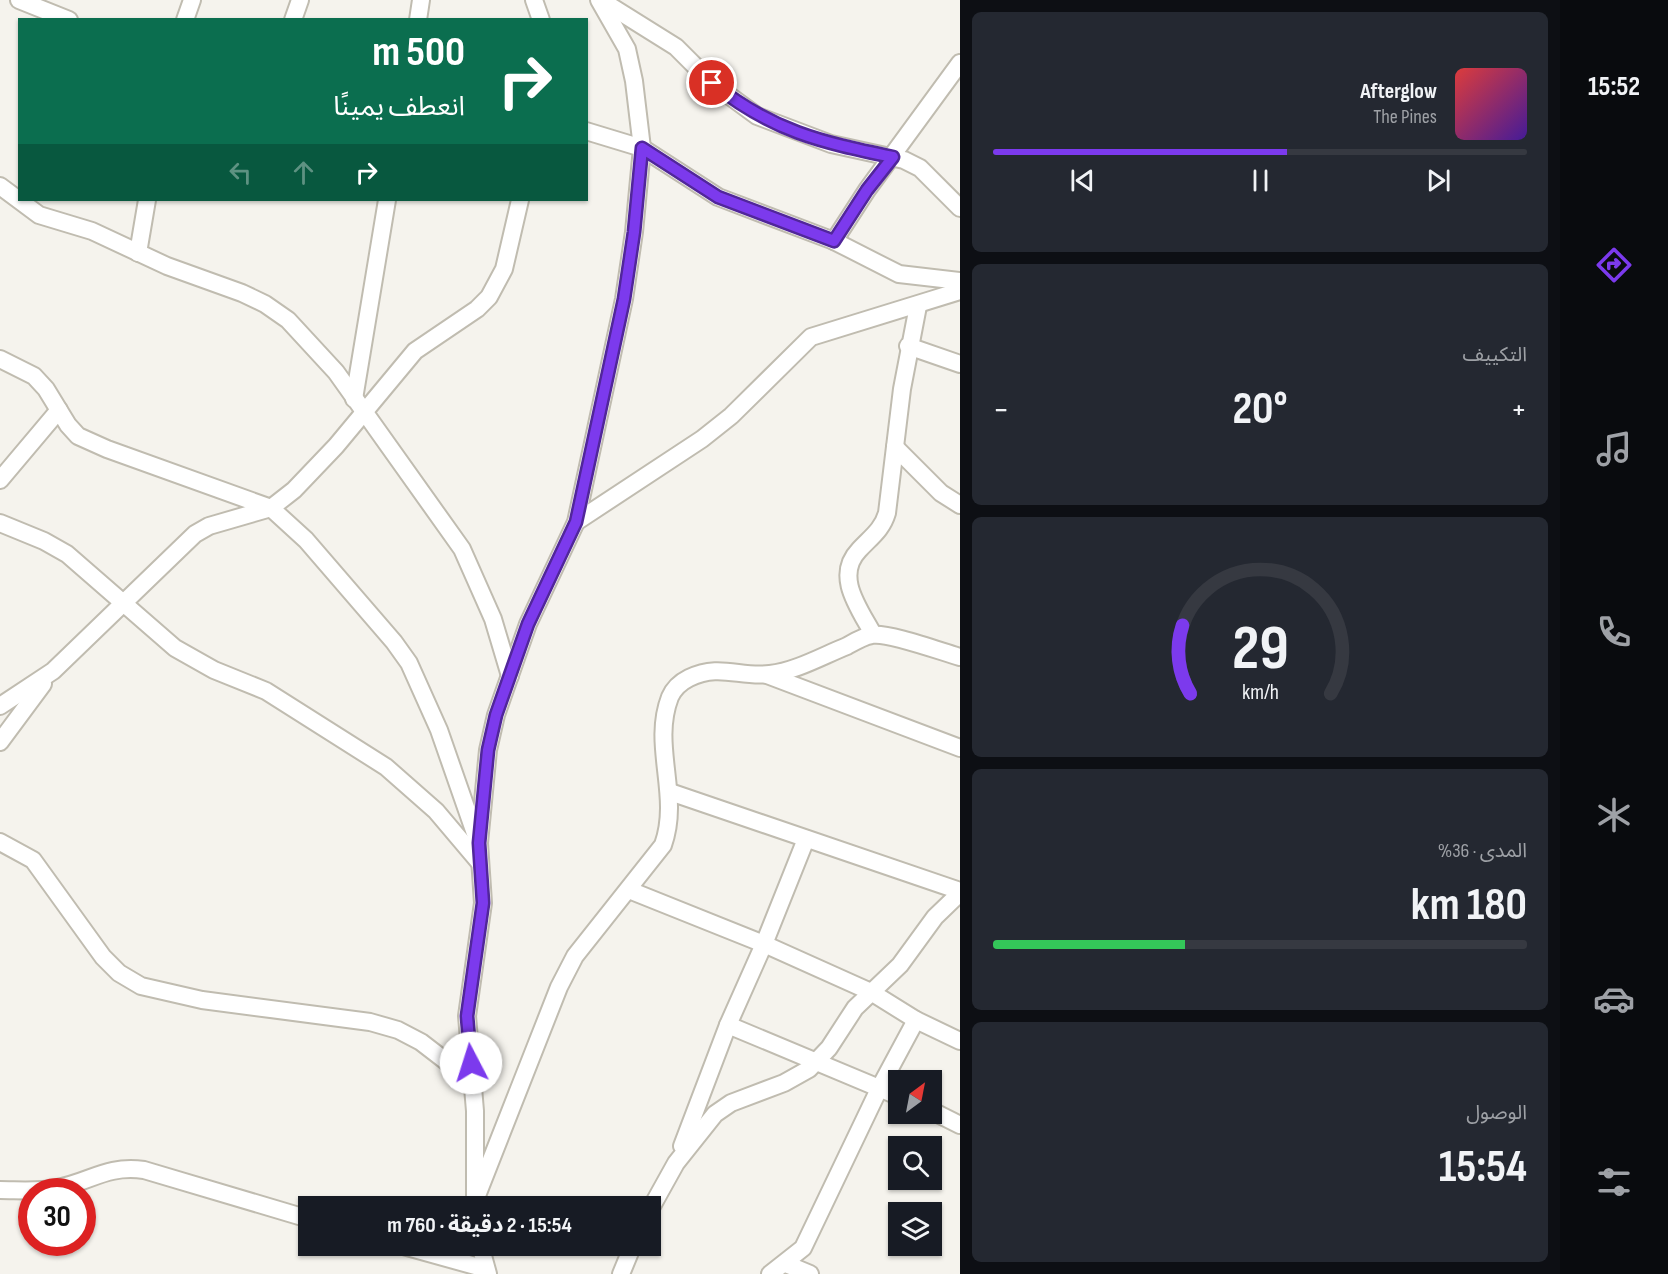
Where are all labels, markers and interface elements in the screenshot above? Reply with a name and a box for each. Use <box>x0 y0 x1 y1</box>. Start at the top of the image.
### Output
text: 500 m <box>372 27 465 78</box>
icon: right <box>486 42 564 120</box>
pin <box>686 57 737 108</box>
icon: arrive <box>695 66 728 99</box>
text: 15:52 <box>1588 71 1640 103</box>
text: Afterglow <box>1360 78 1437 105</box>
text: انعطف يمينًا <box>333 91 465 123</box>
text: The Pines <box>1373 105 1437 129</box>
icon: left <box>224 156 257 189</box>
icon: ahead <box>287 156 320 189</box>
icon: right <box>350 156 383 189</box>
icon: previous <box>1066 164 1099 197</box>
icon: pause <box>1244 164 1277 197</box>
icon: next <box>1422 164 1455 197</box>
icon: directions <box>1593 244 1635 286</box>
text: التكييف <box>1463 343 1527 367</box>
text: 20° <box>1232 382 1288 437</box>
text: − <box>993 390 1009 430</box>
text: + <box>1511 390 1527 430</box>
icon: music <box>1593 428 1635 470</box>
icon: phone <box>1593 611 1635 653</box>
text: 29 <box>1232 612 1288 687</box>
text: km/h <box>1241 680 1279 705</box>
icon: climate <box>1593 794 1635 836</box>
text: المدى · 36% <box>1438 839 1527 863</box>
text: 180 km <box>1411 878 1527 933</box>
icon: car <box>1593 978 1635 1020</box>
position arrow <box>439 1031 503 1095</box>
north arrow <box>888 1070 942 1124</box>
map controls <box>888 1070 942 1256</box>
text: الوصول <box>1466 1101 1527 1125</box>
button: search <box>888 1136 942 1190</box>
text: 15:54 <box>1439 1140 1527 1195</box>
icon: filters <box>1593 1161 1635 1203</box>
speed limit sign: 30 <box>18 1178 96 1256</box>
button: layers <box>888 1202 942 1256</box>
text: 15:54 · 2 دقيقة · 760 m <box>387 1212 572 1239</box>

